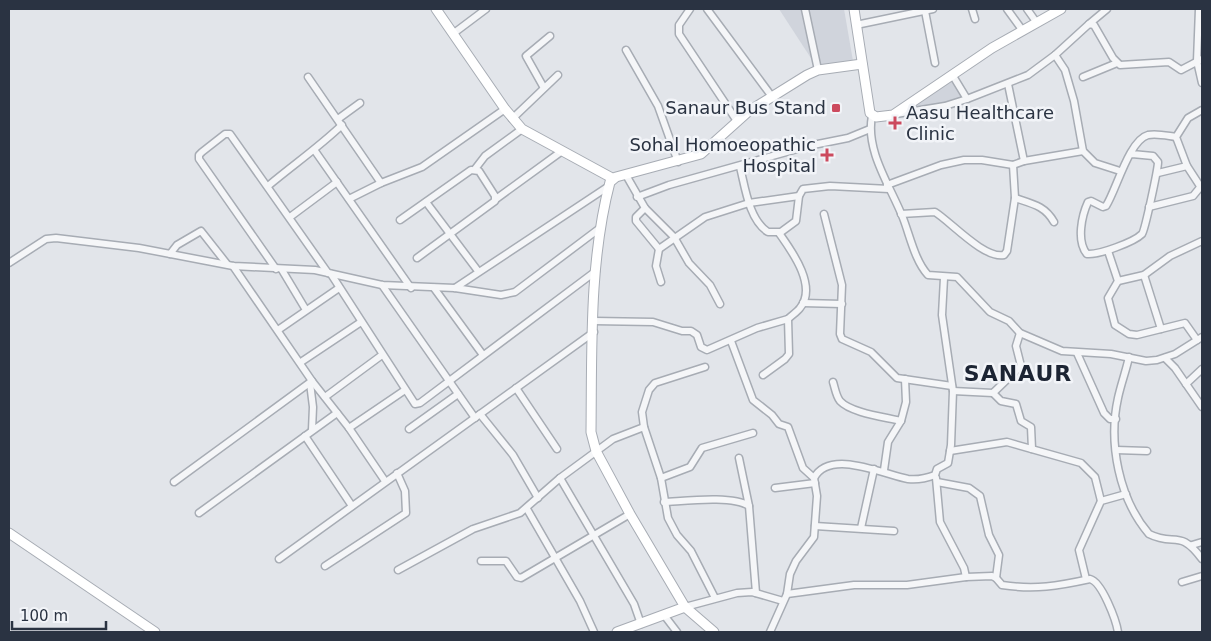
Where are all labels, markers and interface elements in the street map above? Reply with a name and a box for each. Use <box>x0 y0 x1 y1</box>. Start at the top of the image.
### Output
place label: Sanaur Bus Stand <box>665 97 826 118</box>
marker: Sanaur Bus Stand <box>830 102 842 114</box>
place label: Aasu Healthcare Clinic <box>906 102 1054 144</box>
marker: Aasu Healthcare Clinic <box>888 116 902 130</box>
place label: Sohal Homoeopathic Hospital <box>629 134 816 176</box>
marker: Sohal Homoeopathic Hospital <box>820 148 834 162</box>
district label: SANAUR <box>964 361 1072 386</box>
scale bar <box>12 598 106 630</box>
text: 100 m <box>20 607 68 625</box>

